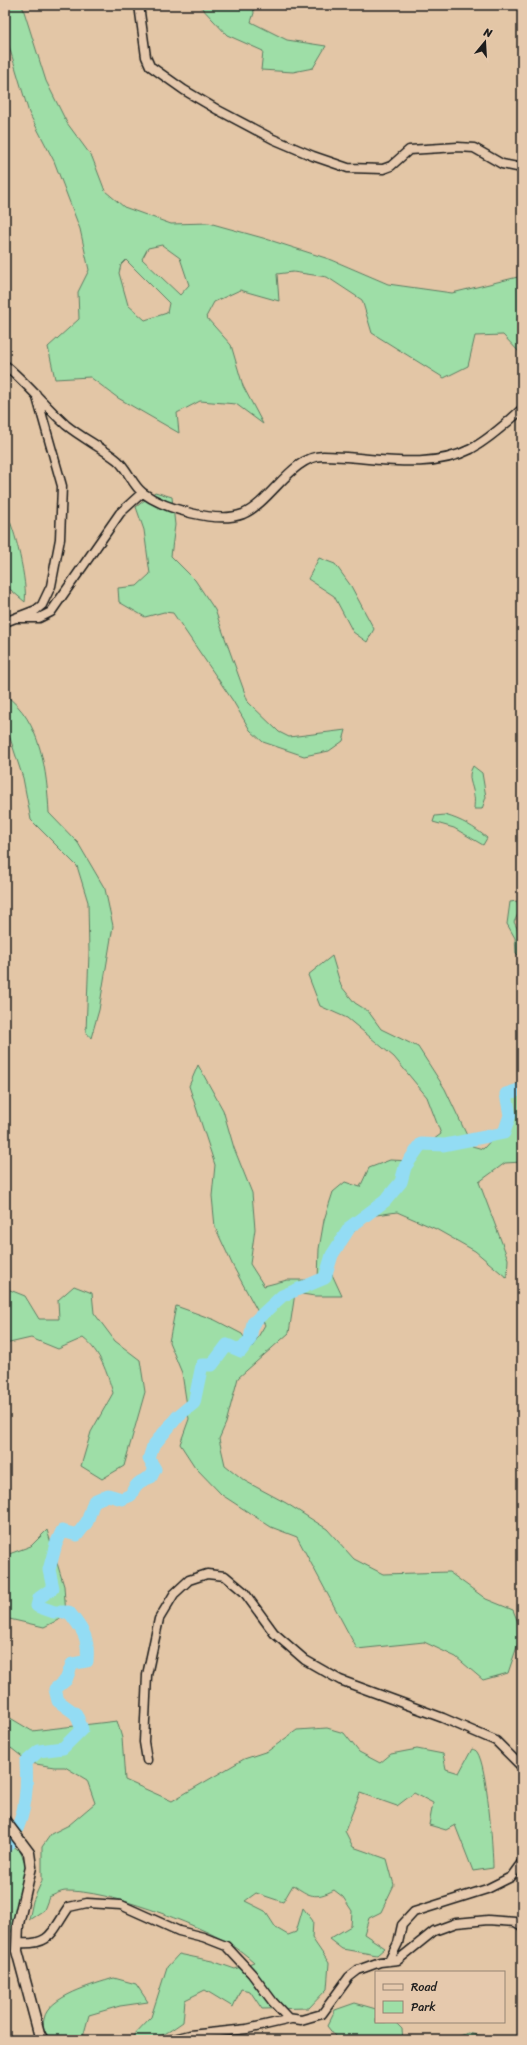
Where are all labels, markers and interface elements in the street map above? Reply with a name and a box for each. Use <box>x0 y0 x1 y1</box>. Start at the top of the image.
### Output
north arrow <box>465 22 505 62</box>
text: N <box>480 22 495 43</box>
legend <box>375 1971 505 2023</box>
text: Road <box>411 1976 438 1998</box>
text: Park <box>411 1996 436 2018</box>

